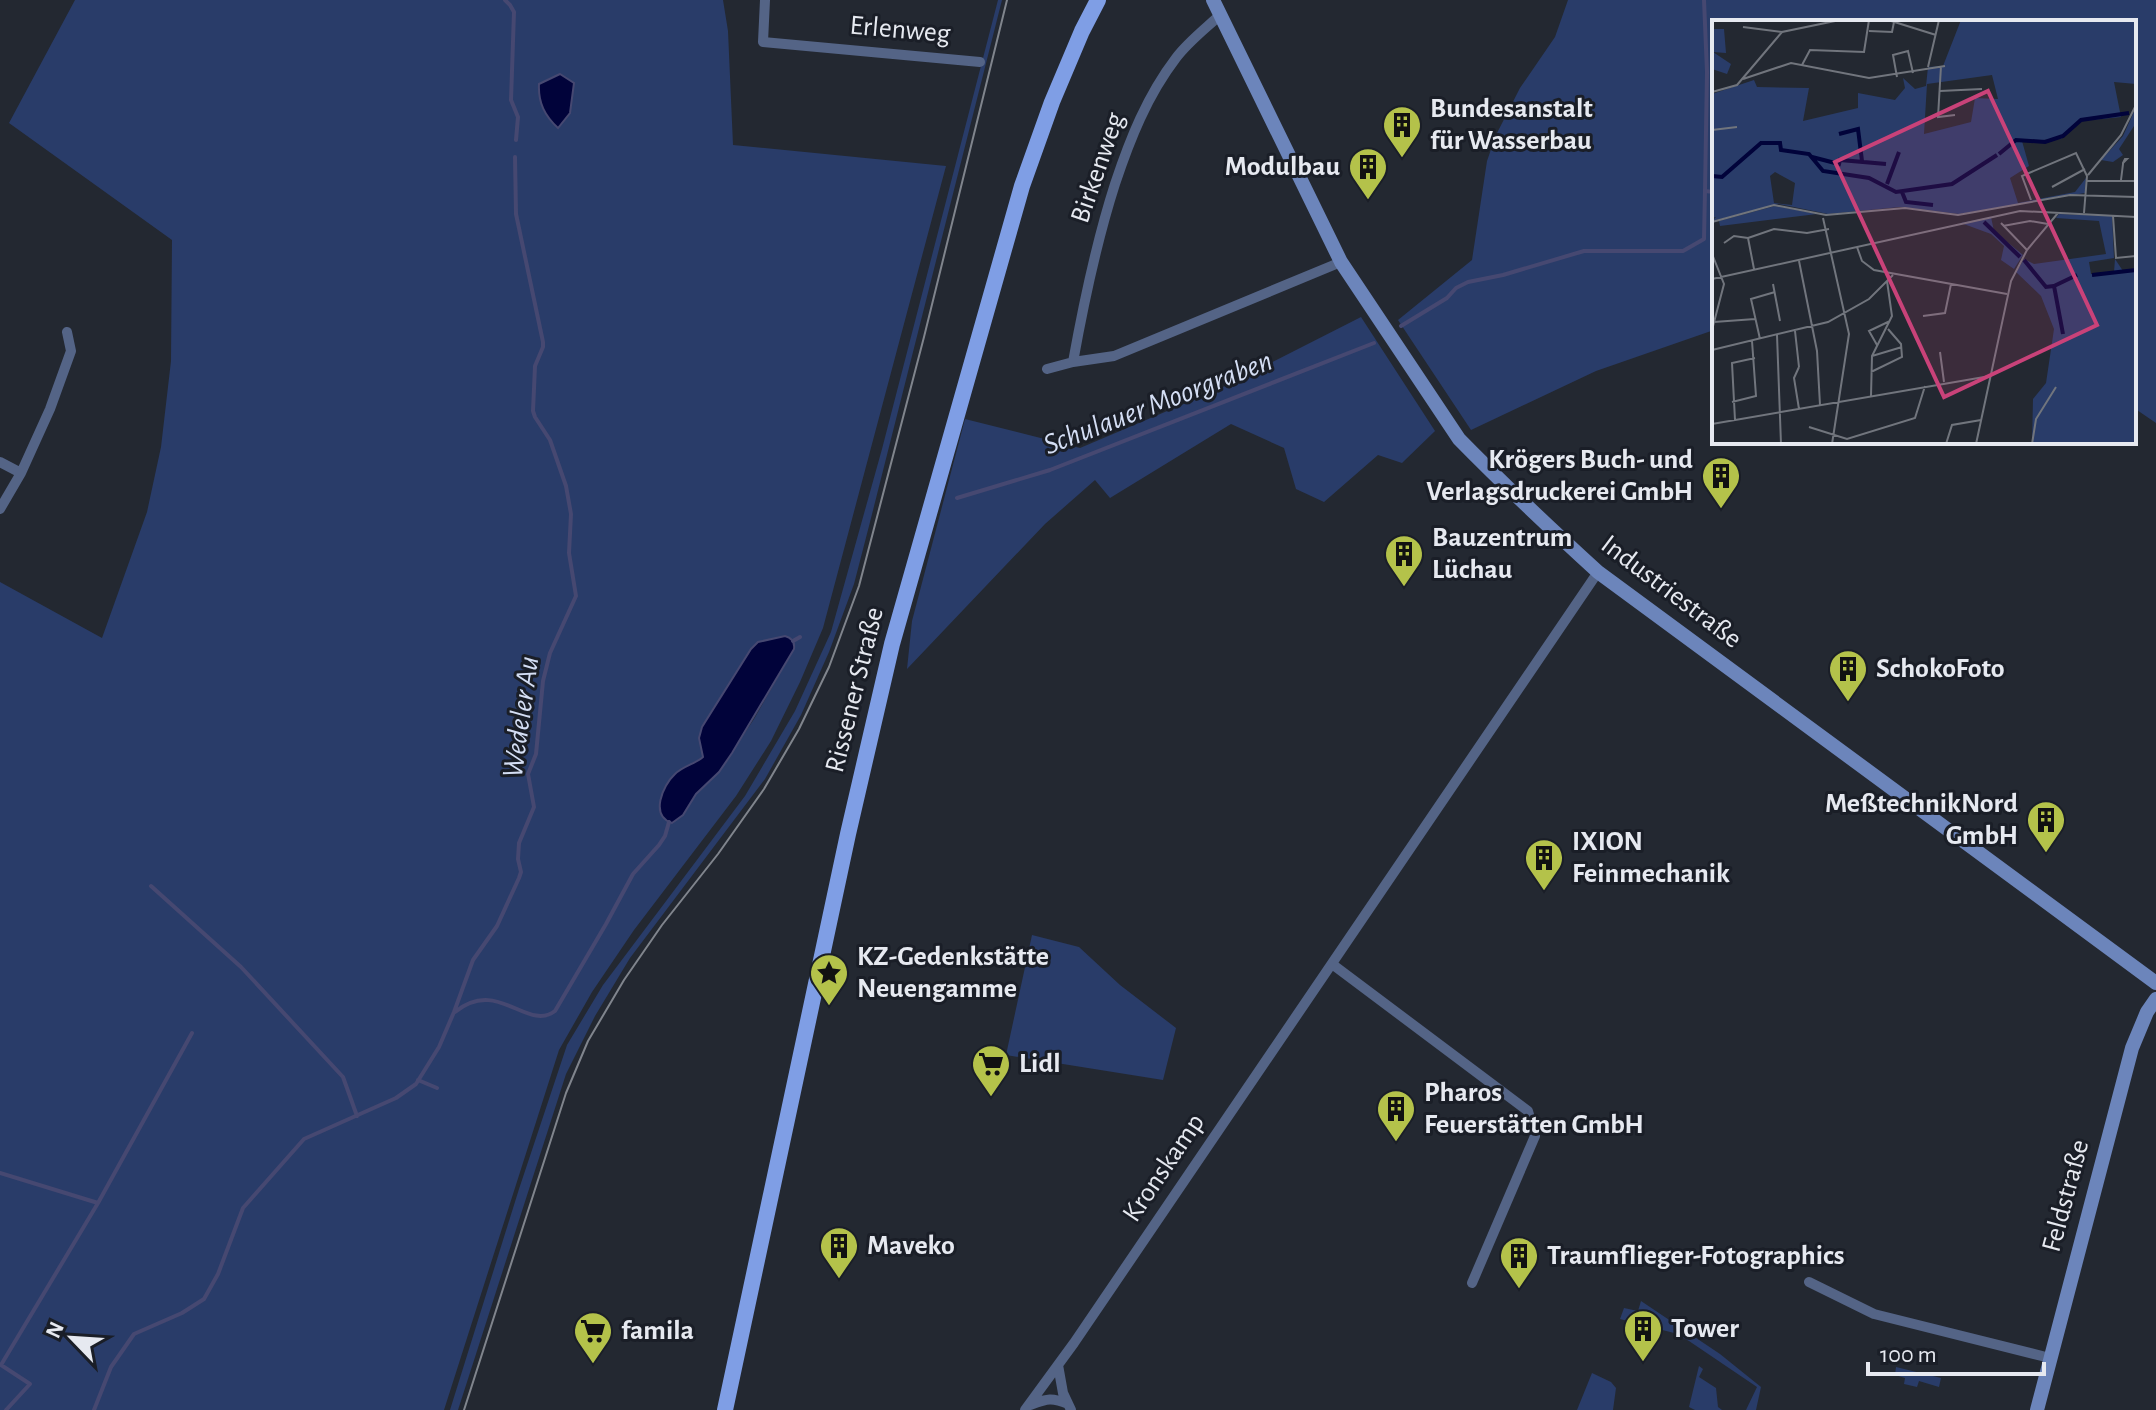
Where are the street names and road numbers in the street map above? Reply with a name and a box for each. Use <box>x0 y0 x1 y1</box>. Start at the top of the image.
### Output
street label: Erlenweg <box>849 12 952 48</box>
street label: Birkenweg <box>1066 109 1130 227</box>
street label: Industriestraße <box>1596 530 1746 654</box>
street label: Rissener Straße <box>821 605 889 775</box>
street label: Kronskamp <box>1118 1109 1210 1227</box>
street label: Feldstraße <box>2038 1137 2094 1255</box>

